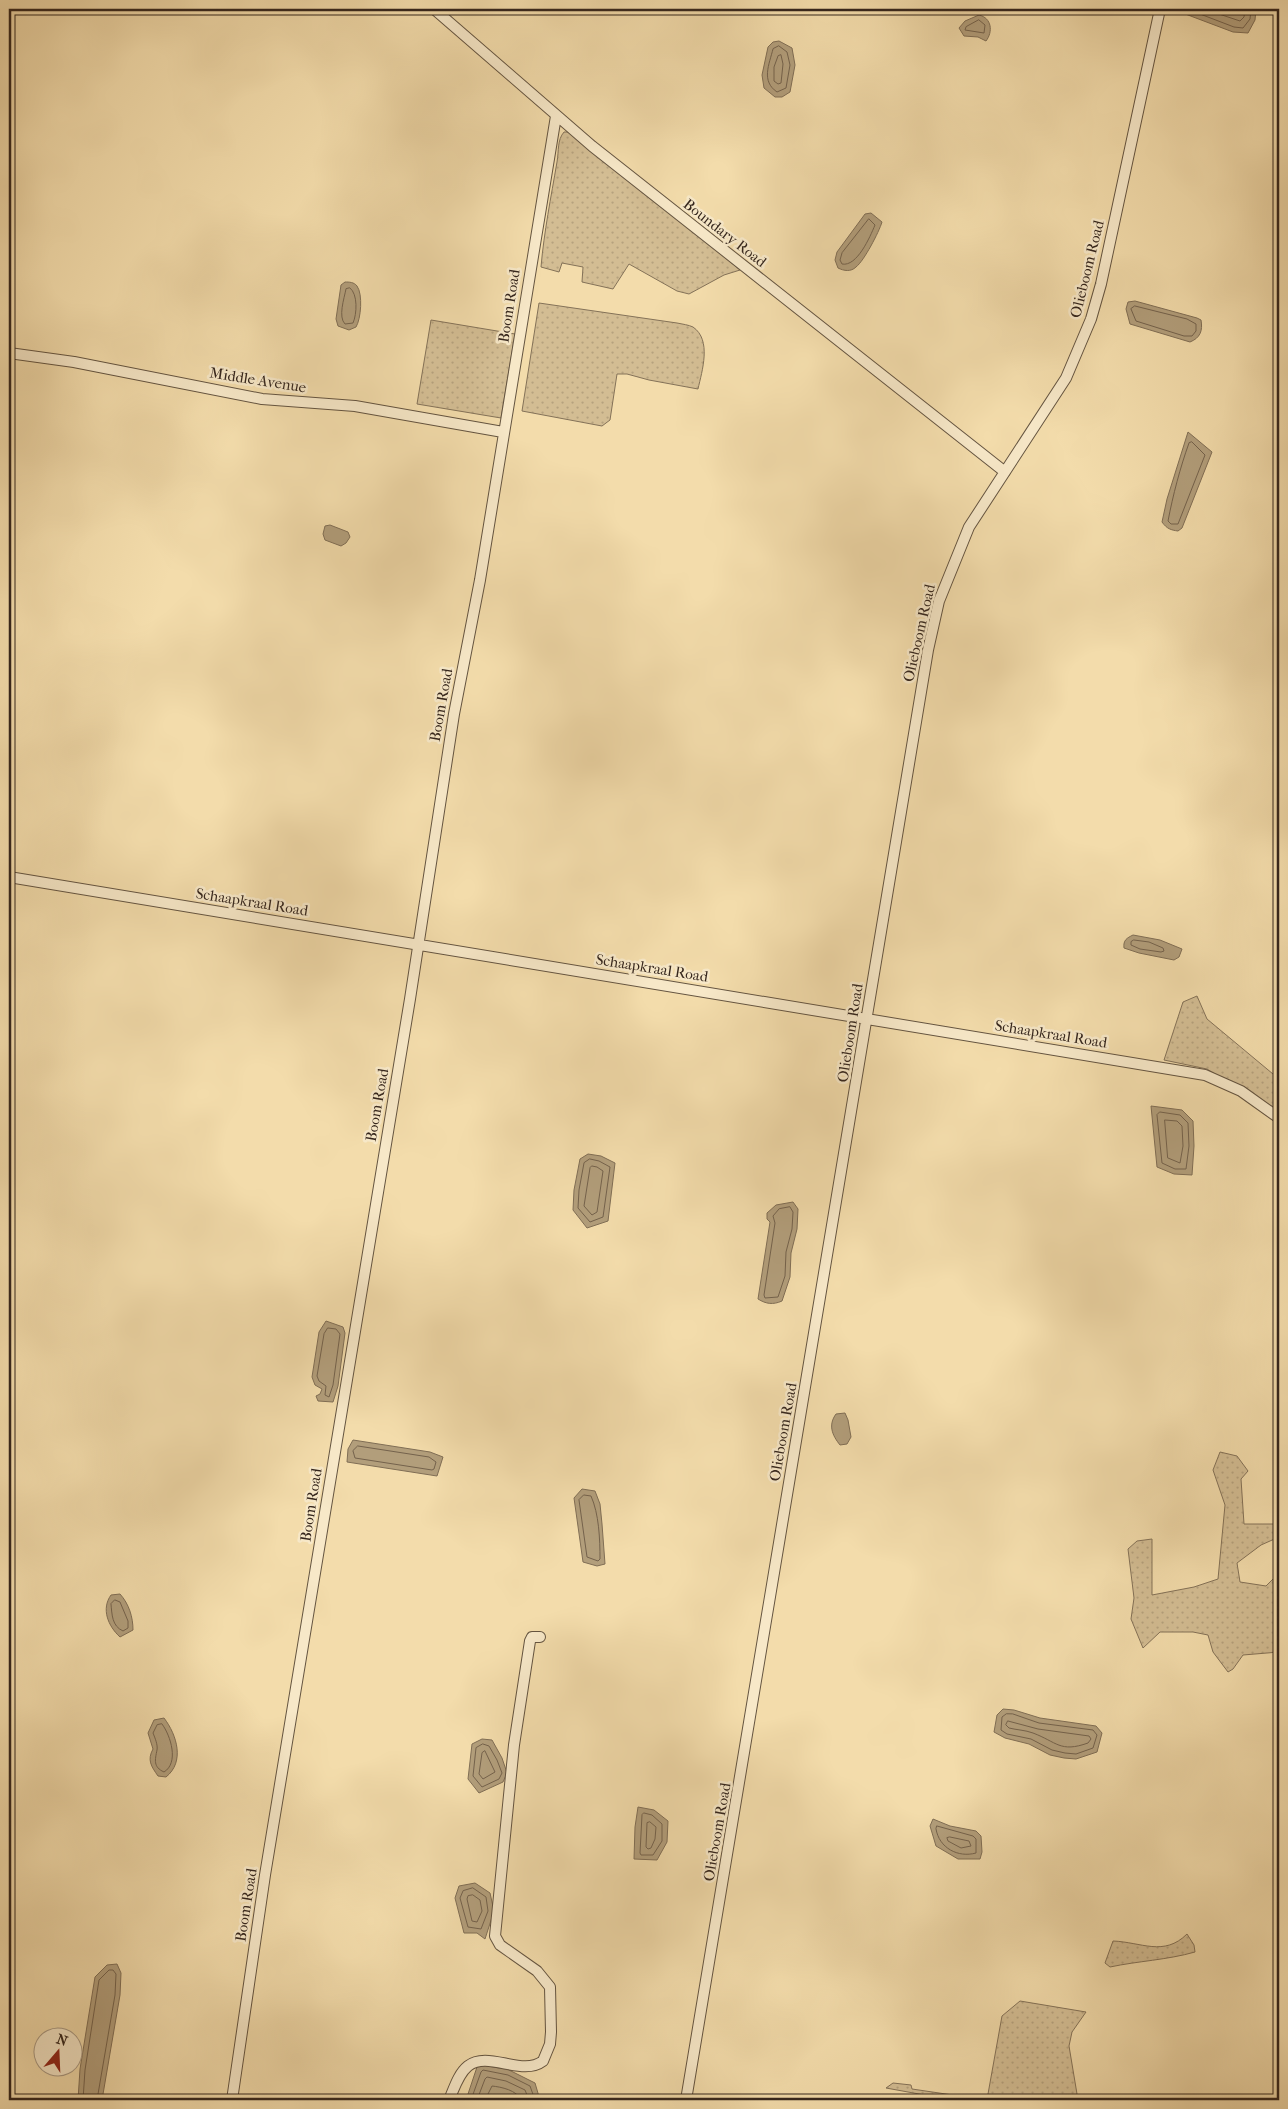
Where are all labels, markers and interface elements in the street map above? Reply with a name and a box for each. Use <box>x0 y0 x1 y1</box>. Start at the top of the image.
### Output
street label: Boundary Road <box>680 195 771 272</box>
street label: Olieboom Road <box>1066 218 1108 320</box>
street label: Boom Road <box>494 267 524 344</box>
street label: Middle Avenue <box>208 363 308 397</box>
street label: Olieboom Road <box>899 582 939 684</box>
street label: Boom Road <box>426 666 456 743</box>
street label: Schaapkraal Road <box>195 884 310 920</box>
street label: Schaapkraal Road <box>595 950 710 986</box>
street label: Olieboom Road <box>833 981 867 1084</box>
street label: Schaapkraal Road <box>994 1016 1109 1052</box>
street label: Boom Road <box>362 1066 392 1143</box>
street label: Olieboom Road <box>765 1380 801 1483</box>
street label: Boom Road <box>296 1466 326 1543</box>
street label: Olieboom Road <box>699 1780 735 1883</box>
street label: Boom Road <box>231 1866 261 1943</box>
north arrow <box>32 2026 82 2076</box>
text: N <box>54 2030 70 2050</box>

